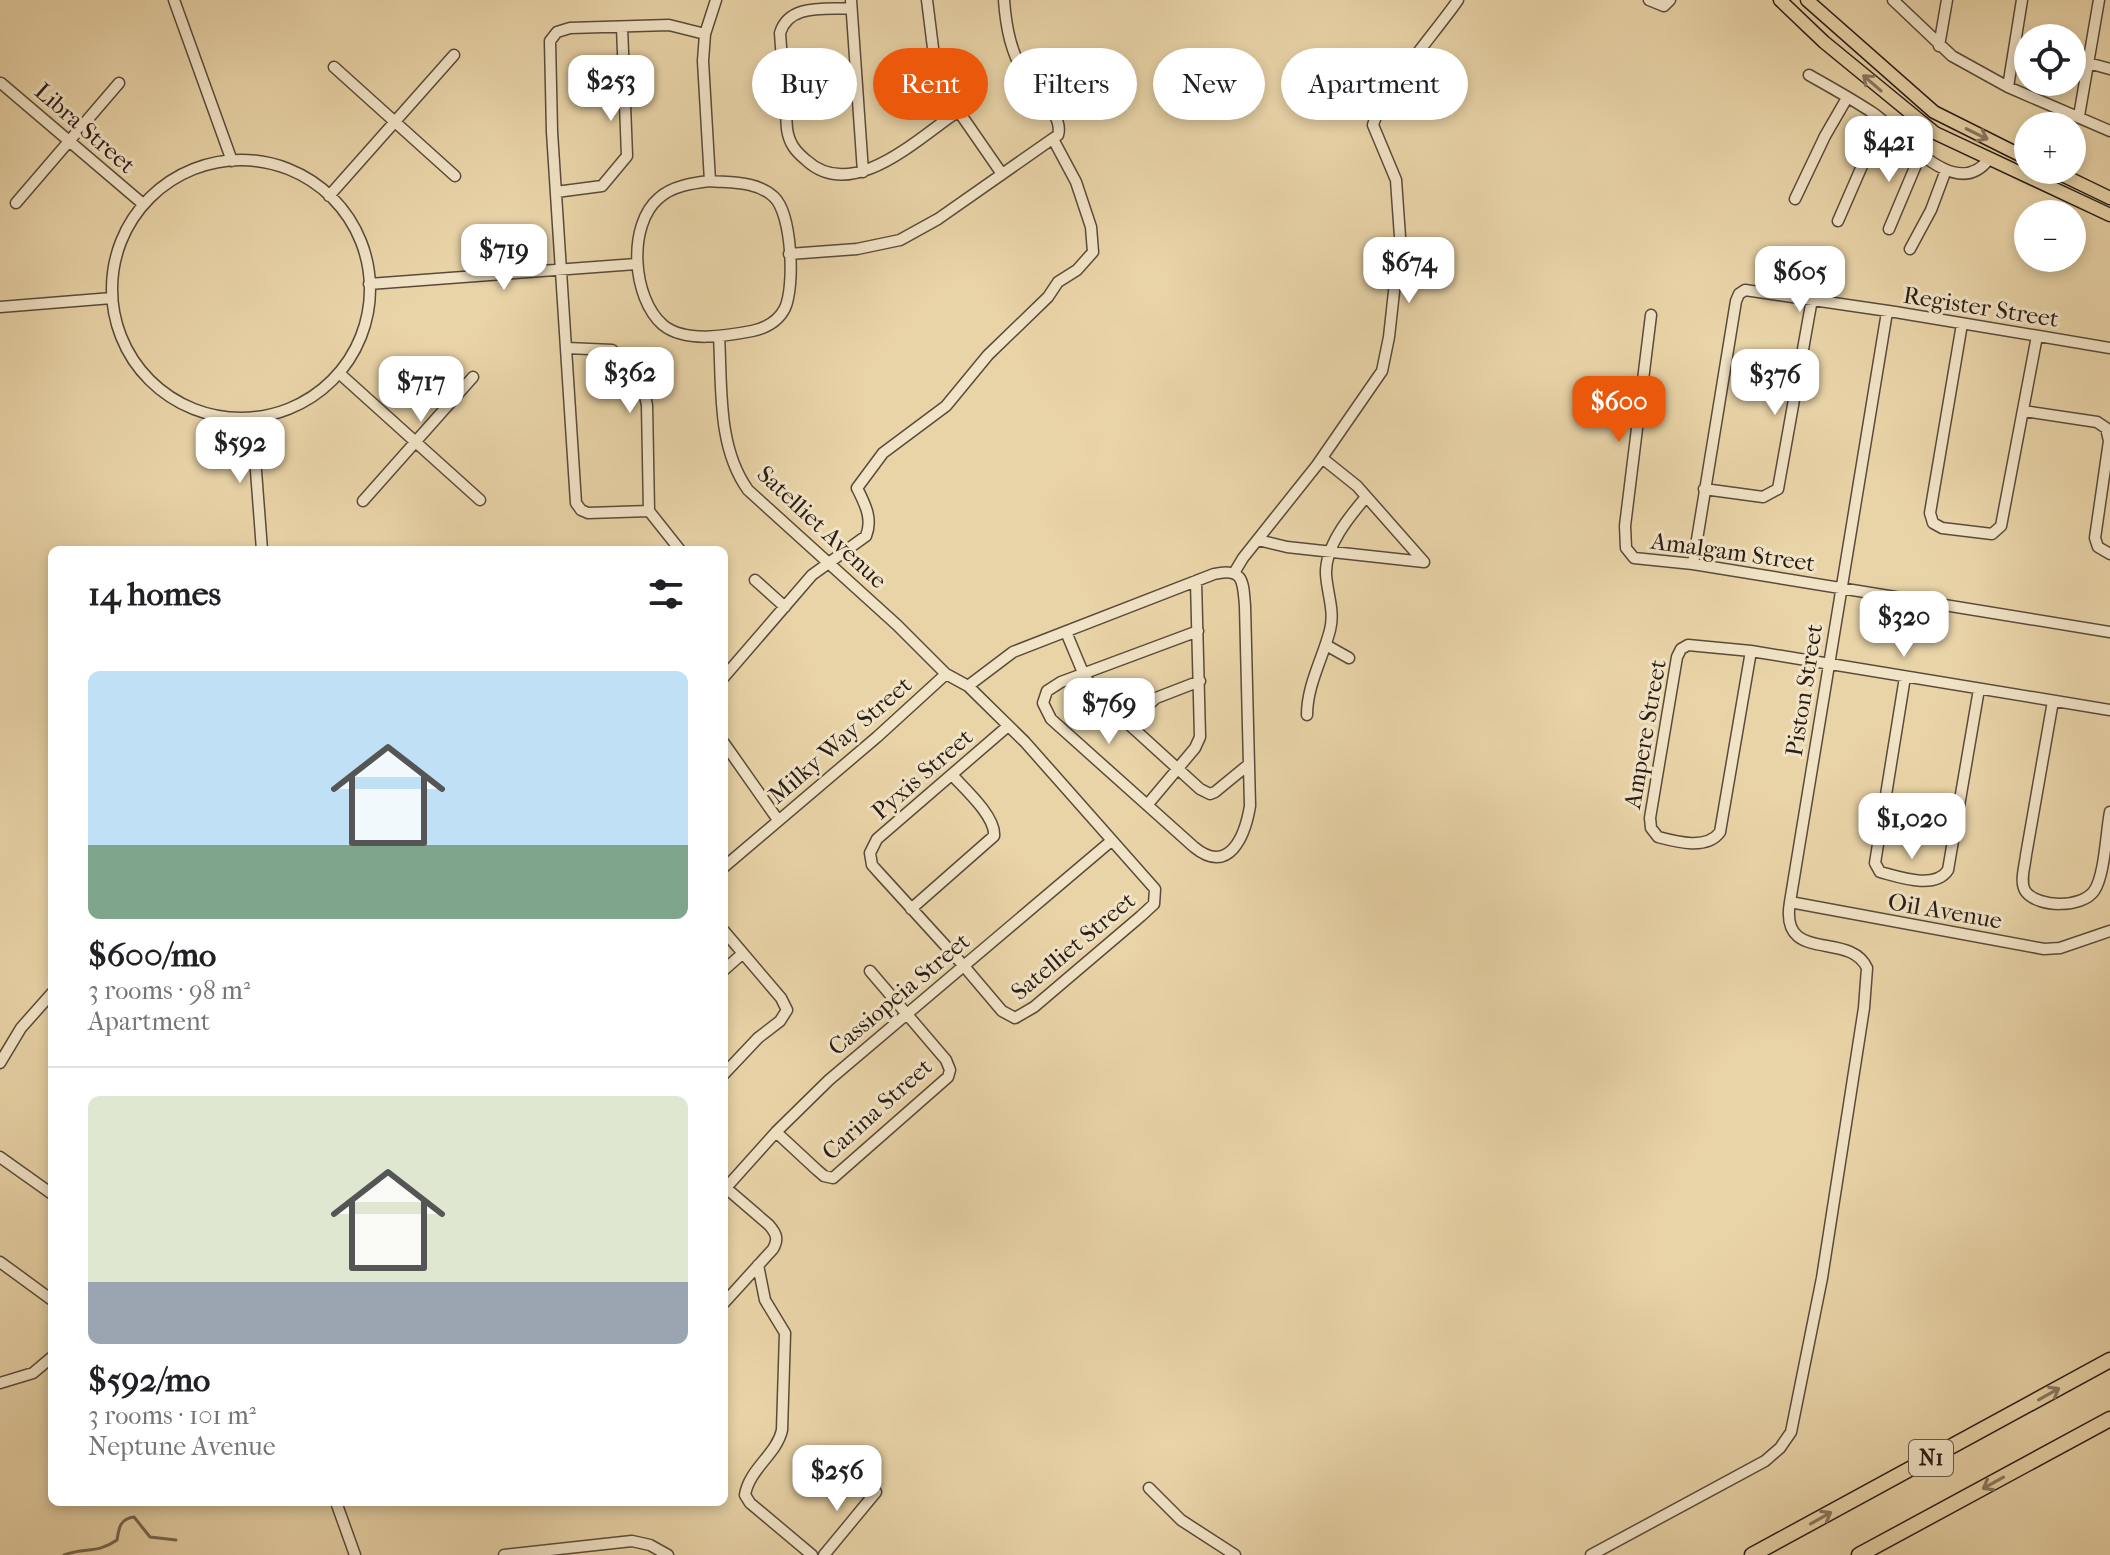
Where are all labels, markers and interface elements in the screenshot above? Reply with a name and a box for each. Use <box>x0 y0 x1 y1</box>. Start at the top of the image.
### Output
map controls <box>2014 24 2086 272</box>
button: locate <box>2014 24 2086 96</box>
chip: Buy <box>752 48 857 120</box>
chip: Rent <box>873 48 988 120</box>
chip: Filters <box>1004 48 1137 120</box>
chip: New <box>1153 48 1265 120</box>
chip: Apartment <box>1281 48 1468 120</box>
pin: $253 <box>564 55 658 123</box>
text: $253 <box>586 65 636 96</box>
one-way arrow <box>1863 74 1883 92</box>
street label: Libra Street <box>29 77 141 179</box>
button: + <box>2014 112 2086 184</box>
pin: $421 <box>1842 116 1936 184</box>
text: $421 <box>1863 126 1915 157</box>
one-way arrow <box>1965 127 1989 143</box>
button: − <box>2014 200 2086 272</box>
pin: $719 <box>457 224 551 292</box>
text: $719 <box>479 234 529 265</box>
pin: $674 <box>1362 237 1456 305</box>
pin: $605 <box>1753 246 1847 314</box>
text: $674 <box>1381 247 1437 278</box>
text: $605 <box>1773 256 1827 287</box>
street label: Register Street <box>1901 281 2061 333</box>
pin: $362 <box>583 347 677 415</box>
pin: $376 <box>1728 349 1822 417</box>
pin: $717 <box>374 356 468 424</box>
text: $362 <box>604 357 656 388</box>
text: $376 <box>1749 359 1801 390</box>
text: $717 <box>397 366 445 397</box>
pin: $600 <box>1572 376 1666 444</box>
text: $600 <box>1590 386 1648 417</box>
pin: $592 <box>193 417 287 485</box>
text: $592 <box>214 427 266 458</box>
street label: Satelliet Avenue <box>751 460 893 594</box>
street label: Amalgam Street <box>1648 526 1817 577</box>
icon: filters <box>644 572 688 616</box>
text: 14 homes <box>88 574 221 614</box>
pin: $320 <box>1857 591 1951 659</box>
text: $320 <box>1878 601 1930 632</box>
street label: Piston Street <box>1780 621 1828 758</box>
street label: Ampere Street <box>1618 657 1672 812</box>
street label: Milky Way Street <box>763 670 917 810</box>
pin: $769 <box>1062 678 1156 746</box>
text: $769 <box>1082 688 1136 719</box>
street label: Pyxis Street <box>866 722 978 825</box>
icon: home <box>316 723 460 867</box>
pin: $1,020 <box>1847 793 1977 861</box>
text: $1,020 <box>1876 803 1948 834</box>
street label: Satelliet Street <box>1005 886 1141 1006</box>
street label: Oil Avenue <box>1886 887 2004 935</box>
street label: Cassiopeia Street <box>823 927 976 1061</box>
text: $600/mo <box>88 935 216 975</box>
text: 3 rooms · 98 m² <box>88 975 250 1006</box>
text: Apartment <box>88 1006 210 1037</box>
street label: Carina Street <box>816 1052 938 1166</box>
icon: home <box>316 1148 460 1292</box>
text: $592/mo <box>88 1360 210 1400</box>
one-way arrow <box>2037 1385 2060 1401</box>
text: 3 rooms · 101 m² <box>88 1400 256 1431</box>
text: Neptune Avenue <box>88 1431 276 1462</box>
road number: N1 <box>1909 1440 1953 1476</box>
pin: $256 <box>790 1445 884 1513</box>
text: $256 <box>811 1455 864 1486</box>
one-way arrow <box>1981 1476 2005 1492</box>
one-way arrow <box>1808 1509 1832 1525</box>

